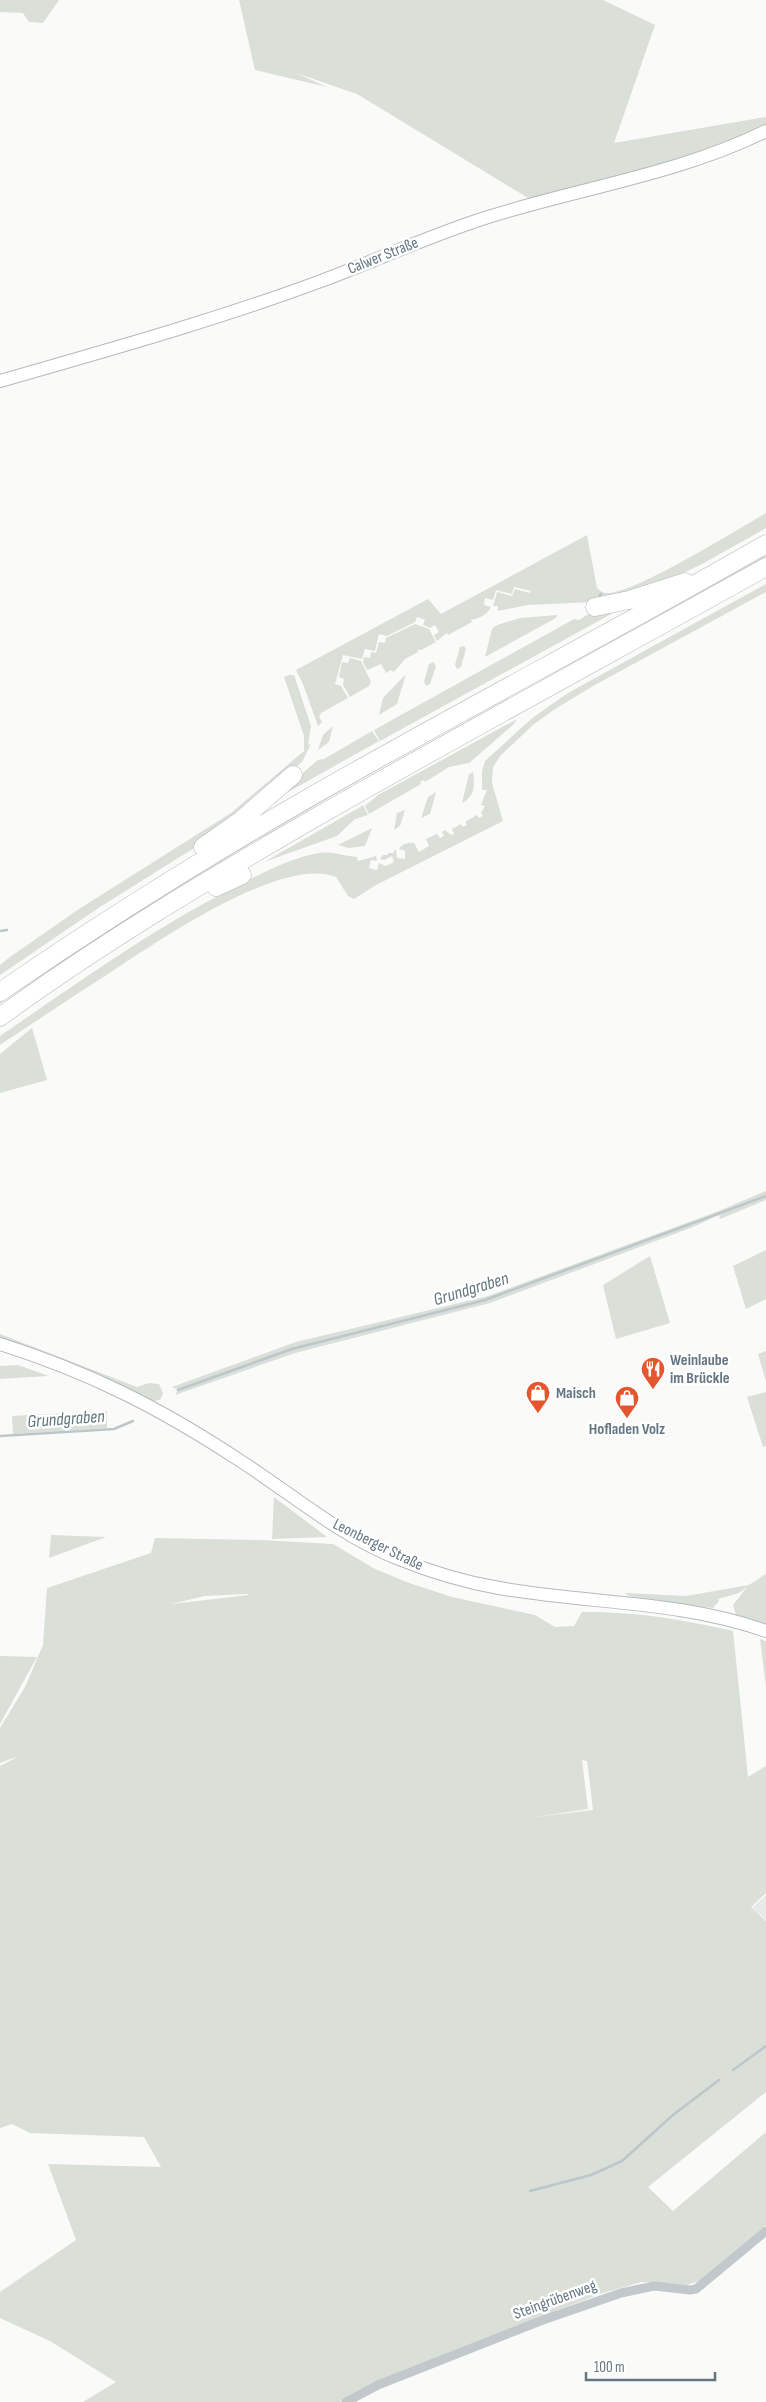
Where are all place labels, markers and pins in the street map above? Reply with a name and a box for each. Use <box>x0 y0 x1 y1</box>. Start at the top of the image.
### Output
place label: Weinlaube im Brückle <box>670 1351 730 1388</box>
restaurant icon: Weinlaube im Brückle <box>640 1356 666 1390</box>
shop icon: Maisch <box>525 1380 551 1414</box>
place label: Maisch <box>556 1384 596 1403</box>
shop icon: Hofladen Volz <box>614 1385 640 1419</box>
place label: Hofladen Volz <box>589 1420 665 1439</box>

